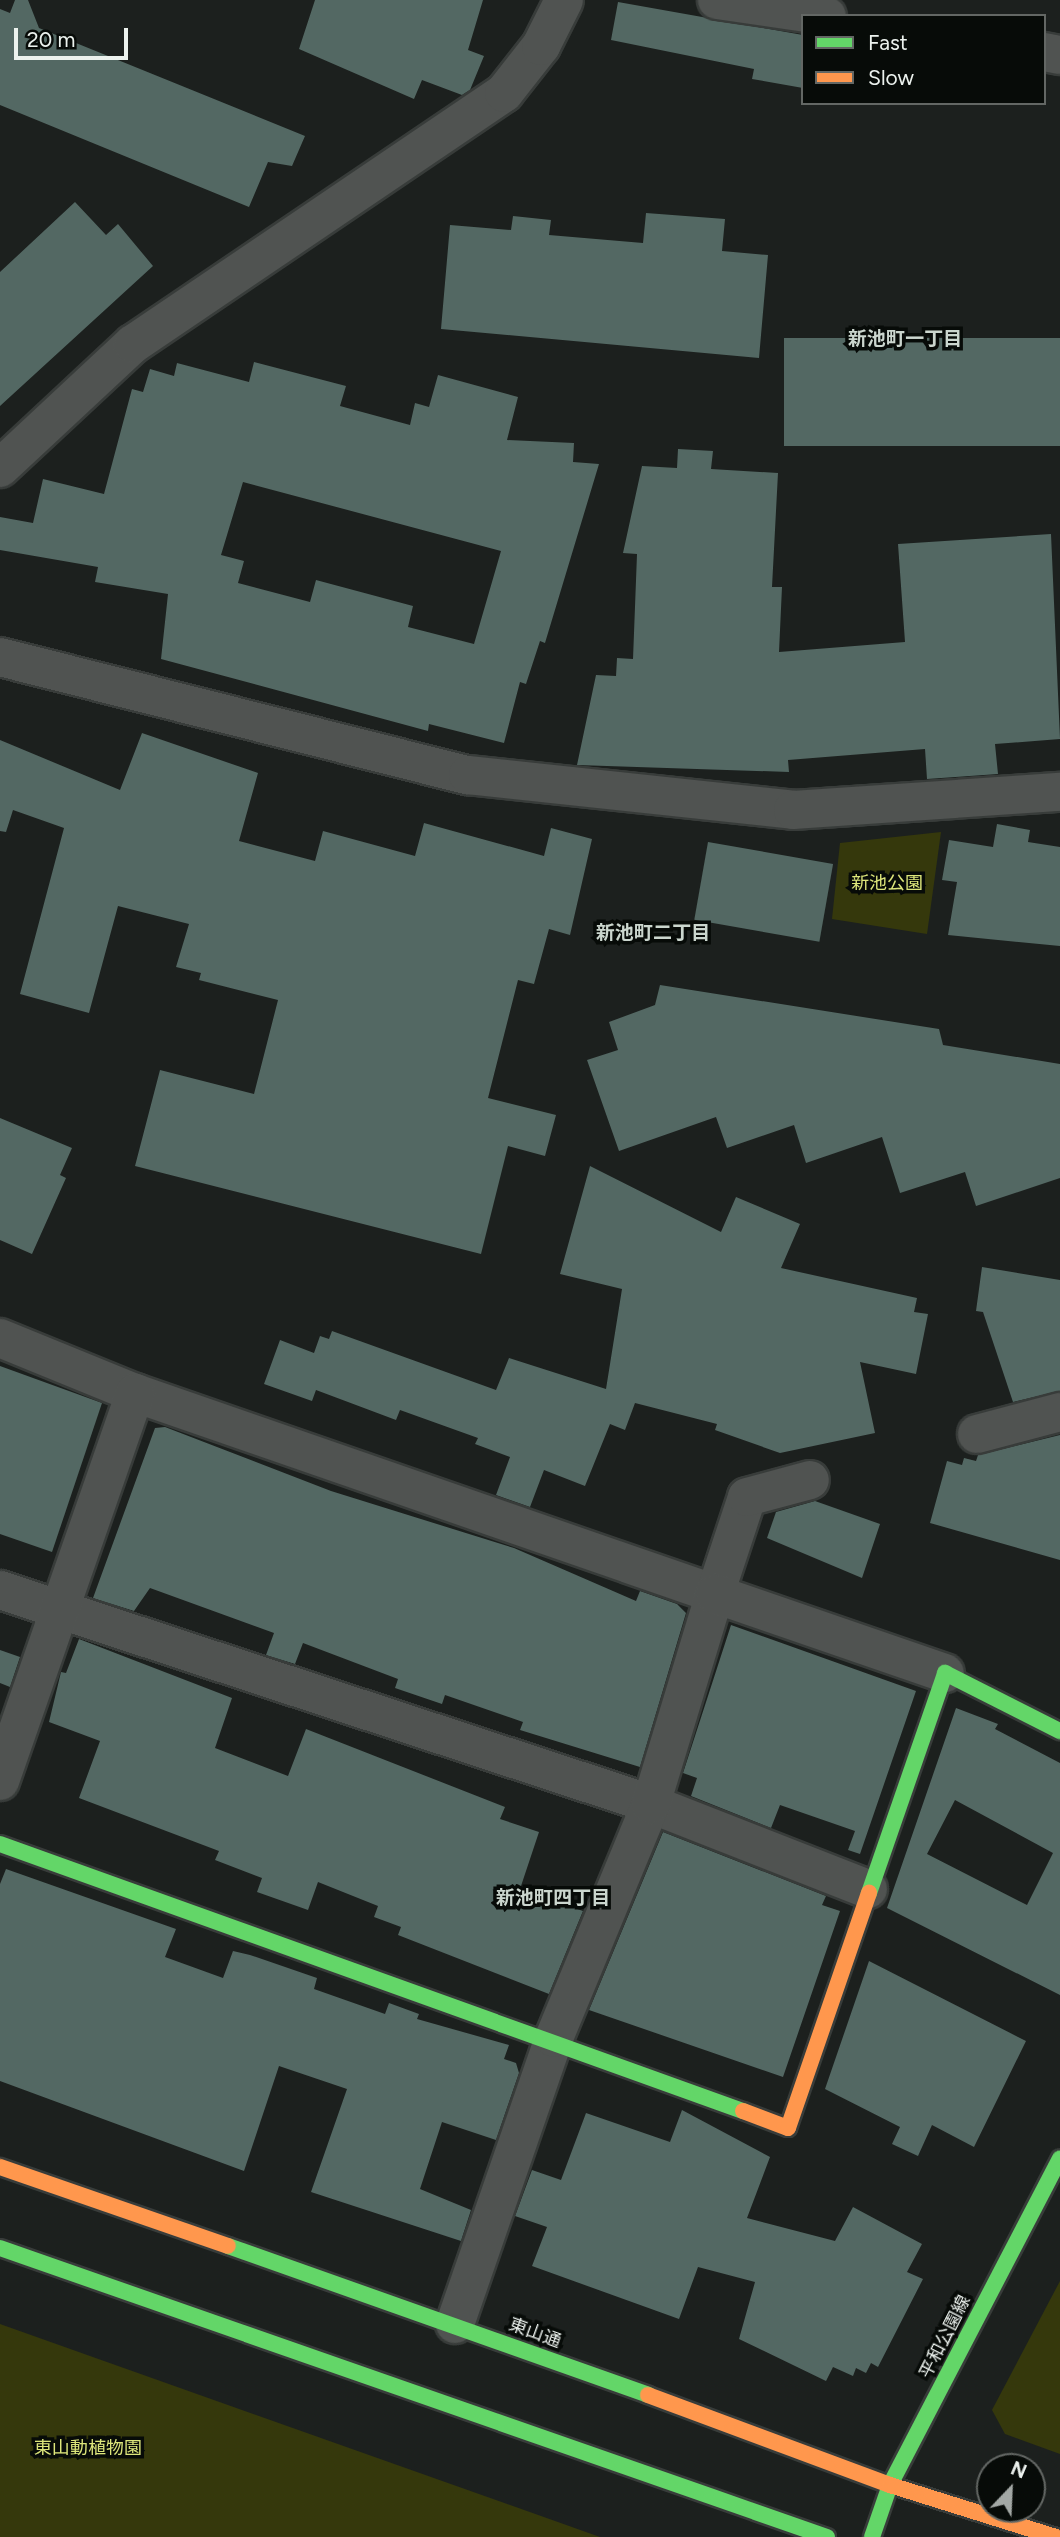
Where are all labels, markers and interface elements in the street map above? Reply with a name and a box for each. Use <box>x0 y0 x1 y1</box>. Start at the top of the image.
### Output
scale bar <box>18 14 131 58</box>
legend <box>801 14 1046 105</box>
text: 20 m <box>27 27 75 52</box>
text: Fast <box>868 30 908 55</box>
text: Slow <box>868 65 914 90</box>
district label: 新池町一丁目 <box>848 328 962 350</box>
park label: 新池公園 <box>851 872 923 894</box>
district label: 新池町二丁目 <box>596 922 710 944</box>
district label: 新池町四丁目 <box>496 1887 610 1909</box>
street label: 平和公園線 <box>915 2292 975 2382</box>
street label: 東山通 <box>506 2314 564 2352</box>
park label: 東山動植物園 <box>34 2437 142 2459</box>
north arrow <box>976 2453 1046 2523</box>
text: N <box>1007 2457 1030 2484</box>

